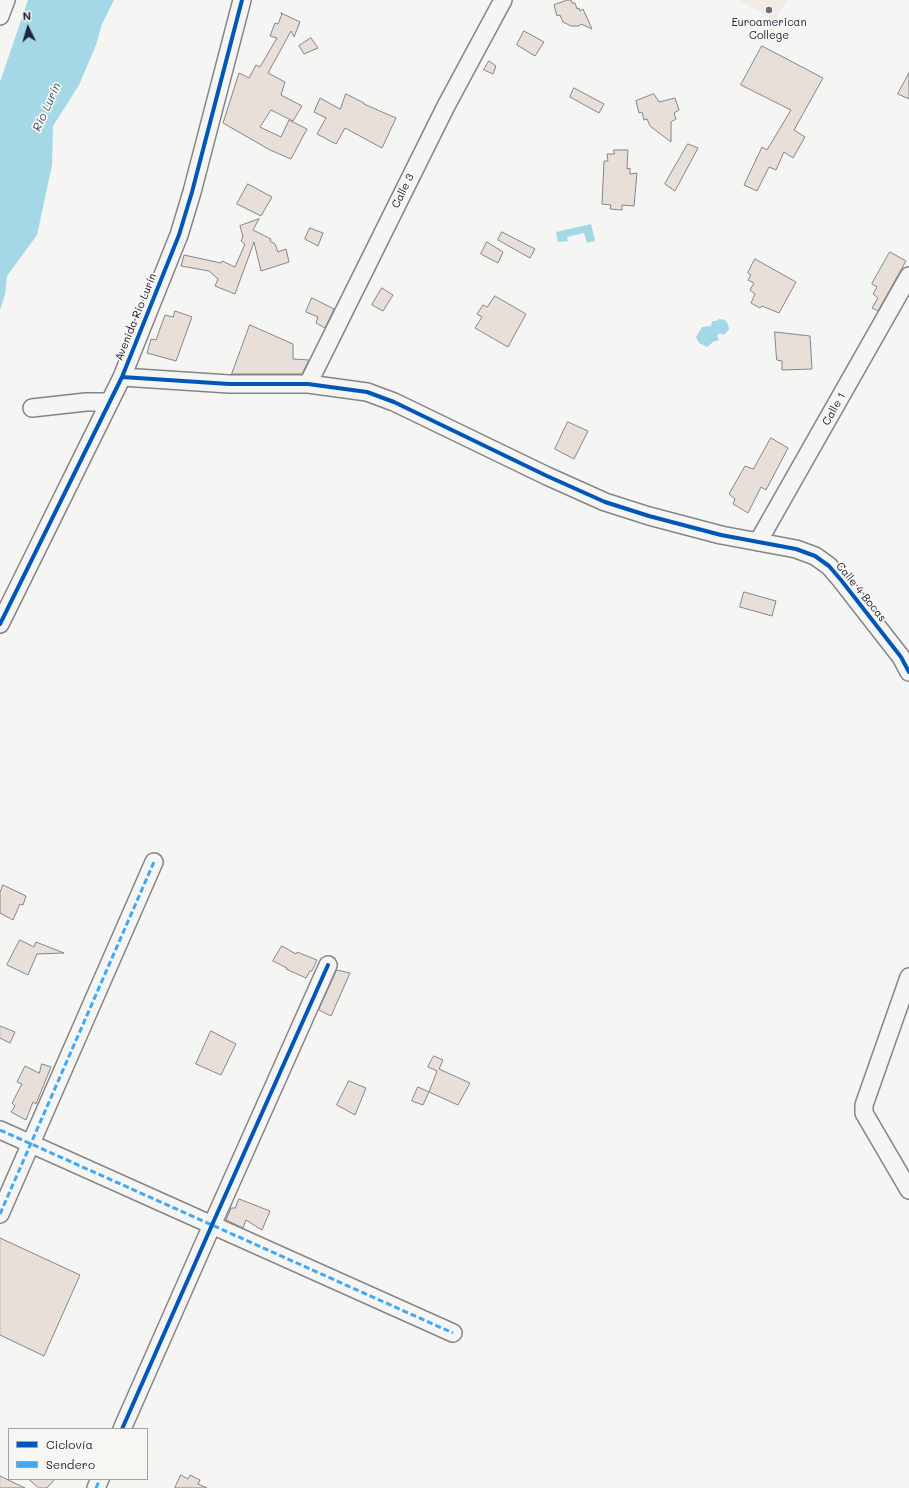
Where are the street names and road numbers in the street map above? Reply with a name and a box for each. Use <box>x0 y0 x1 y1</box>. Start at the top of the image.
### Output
street label: Calle 3 <box>389 171 417 211</box>
street label: Avenida Río Lurín <box>112 271 160 363</box>
street label: Calle 1 <box>820 390 848 428</box>
street label: Calle 4 Bocas <box>833 560 889 624</box>

